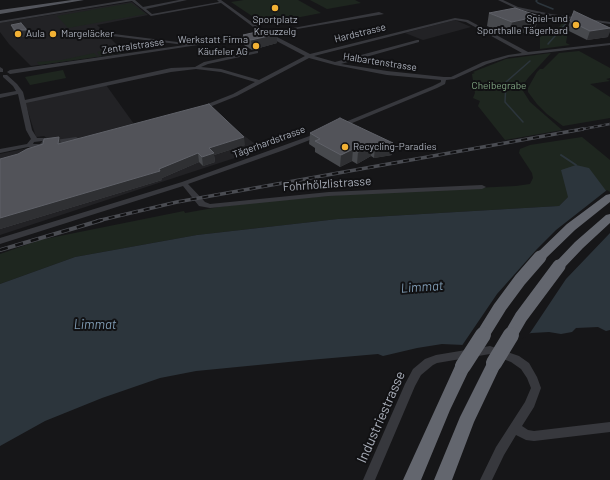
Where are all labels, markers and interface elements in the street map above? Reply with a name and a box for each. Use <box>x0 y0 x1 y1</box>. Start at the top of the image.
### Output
marker: Sportplatz Kreuzzelg <box>270 3 280 13</box>
place label: Spiel-und Sporthalle Tägerhard <box>477 13 568 36</box>
place label: Sportplatz Kreuzzelg <box>252 14 298 38</box>
marker: Spiel-und Sporthalle Tägerhard <box>571 20 581 30</box>
street label: Hardstrasse <box>333 21 387 45</box>
place label: Aula <box>26 28 45 40</box>
place label: Margeläcker <box>61 28 114 40</box>
marker: Aula <box>13 29 23 39</box>
marker: Margeläcker <box>48 29 58 39</box>
place label: Werkstatt Firma Käufeler AG <box>178 34 248 58</box>
street label: Zentralstrasse <box>101 36 165 56</box>
marker: Werkstatt Firma Käufeler AG <box>251 41 261 51</box>
street label: Halbartenstrasse <box>342 50 418 74</box>
park label: Cheibegrabe <box>472 80 526 92</box>
street label: Tägerhardstrasse <box>231 123 307 161</box>
place label: Recycling-Paradies <box>353 141 437 153</box>
marker: Recycling-Paradies <box>340 142 350 152</box>
street label: Fohrhölzlistrasse <box>282 174 372 194</box>
water label: Limmat <box>400 278 444 296</box>
water label: Limmat <box>74 317 116 333</box>
street label: Industriestrasse <box>353 368 409 466</box>

